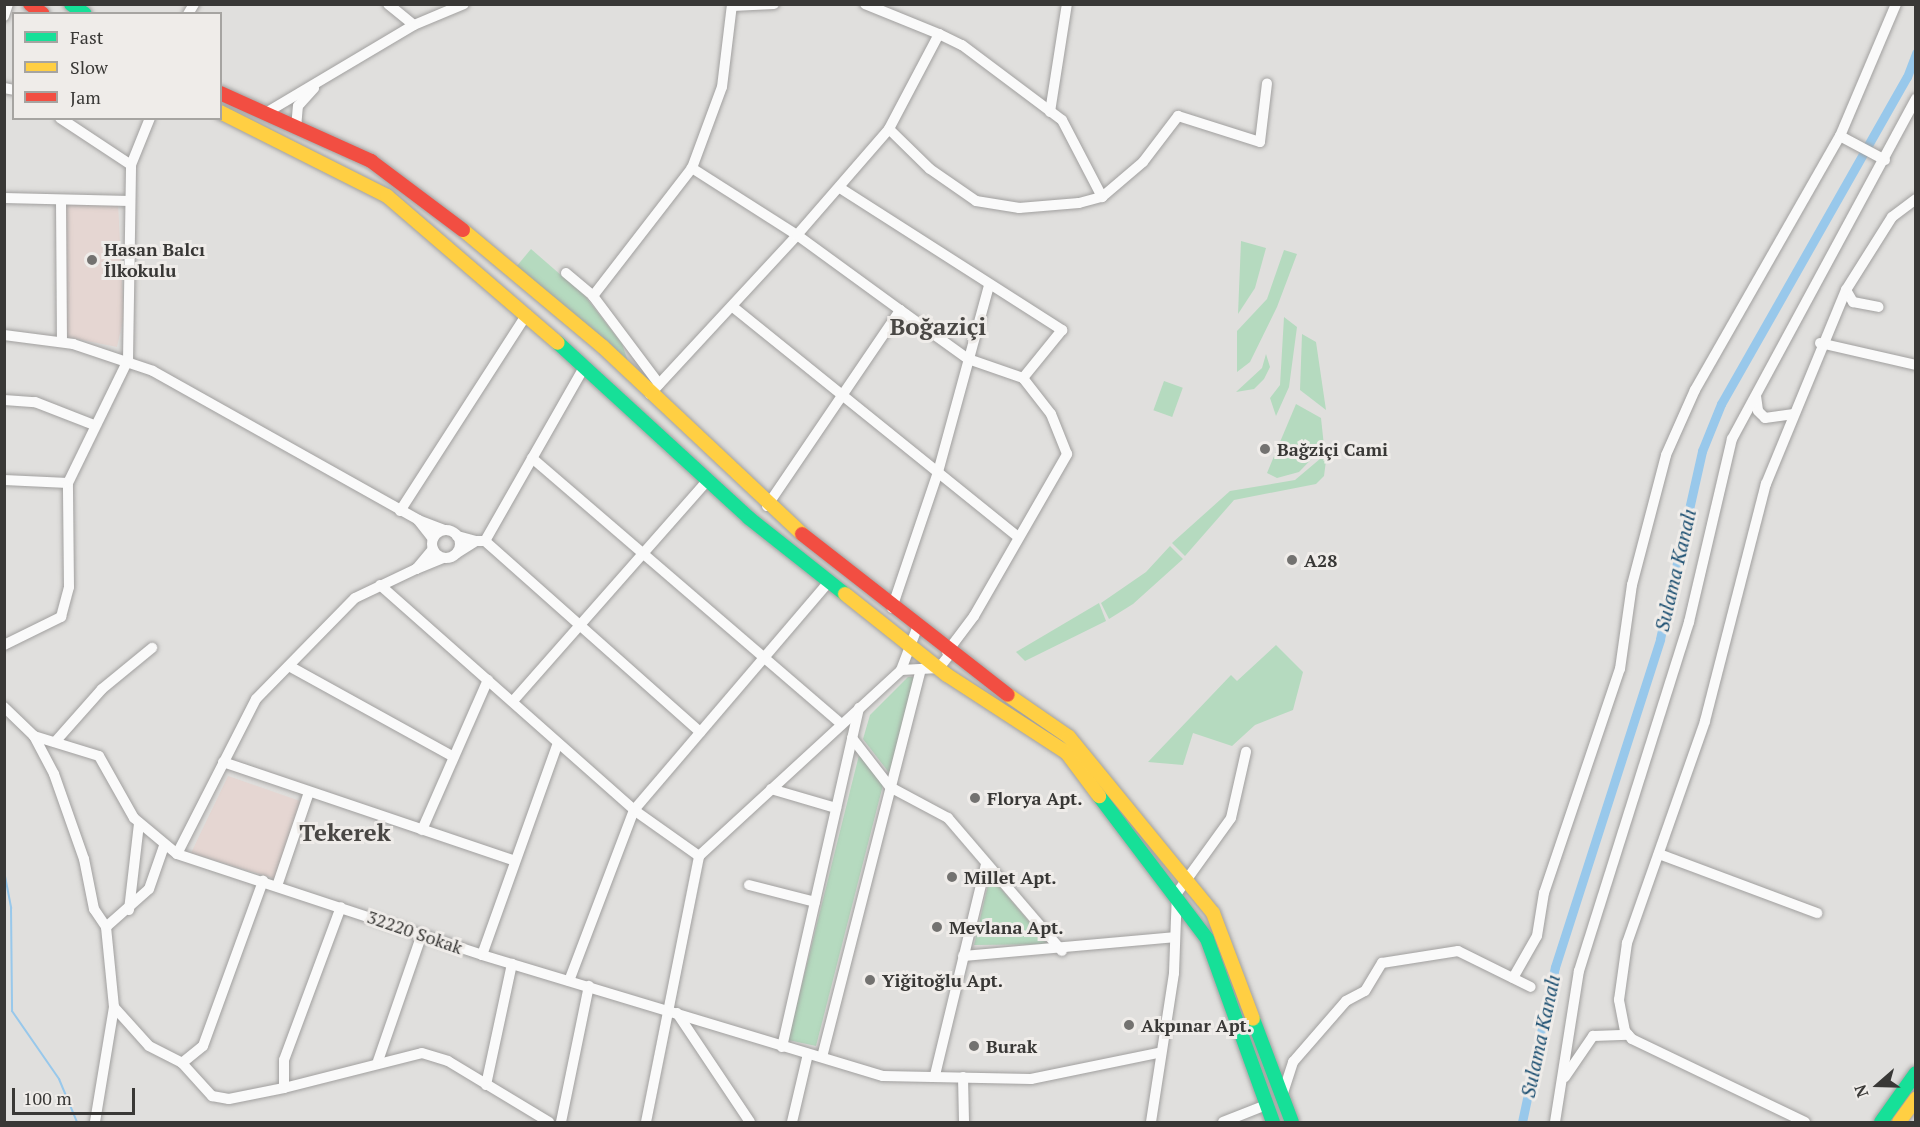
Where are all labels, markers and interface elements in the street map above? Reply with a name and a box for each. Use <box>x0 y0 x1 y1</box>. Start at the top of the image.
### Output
legend <box>12 12 222 120</box>
text: Fast <box>70 25 103 49</box>
text: Slow <box>70 55 108 79</box>
text: Jam <box>70 85 101 109</box>
place label: Hasan Balcı İlkokulu <box>104 239 205 282</box>
marker: Hasan Balcı İlkokulu <box>85 253 99 267</box>
district label: Boğaziçi <box>890 313 986 341</box>
place label: Bağziçi Cami <box>1277 438 1388 460</box>
marker: Bağziçi Cami <box>1258 442 1272 456</box>
water label: Sulama Kanalı <box>1649 506 1701 634</box>
place label: A28 <box>1304 549 1337 571</box>
marker: A28 <box>1285 553 1299 567</box>
place label: Florya Apt. <box>987 787 1083 809</box>
marker: Florya Apt. <box>968 791 982 805</box>
district label: Tekerek <box>299 819 391 847</box>
place label: Millet Apt. <box>964 866 1057 888</box>
marker: Millet Apt. <box>945 870 959 884</box>
street label: 32220 Sokak <box>364 906 466 958</box>
place label: Mevlana Apt. <box>949 916 1064 938</box>
marker: Mevlana Apt. <box>930 920 944 934</box>
place label: Yiğitoğlu Apt. <box>882 969 1003 991</box>
water label: Sulama Kanalı <box>1515 972 1565 1100</box>
marker: Yiğitoğlu Apt. <box>863 973 877 987</box>
place label: Akpınar Apt. <box>1141 1014 1252 1036</box>
marker: Akpınar Apt. <box>1122 1018 1136 1032</box>
place label: Burak <box>986 1035 1037 1057</box>
marker: Burak <box>967 1039 981 1053</box>
north arrow <box>1848 1055 1908 1115</box>
scale bar <box>15 1076 138 1114</box>
text: N <box>1849 1082 1874 1101</box>
text: 100 m <box>23 1086 72 1110</box>

